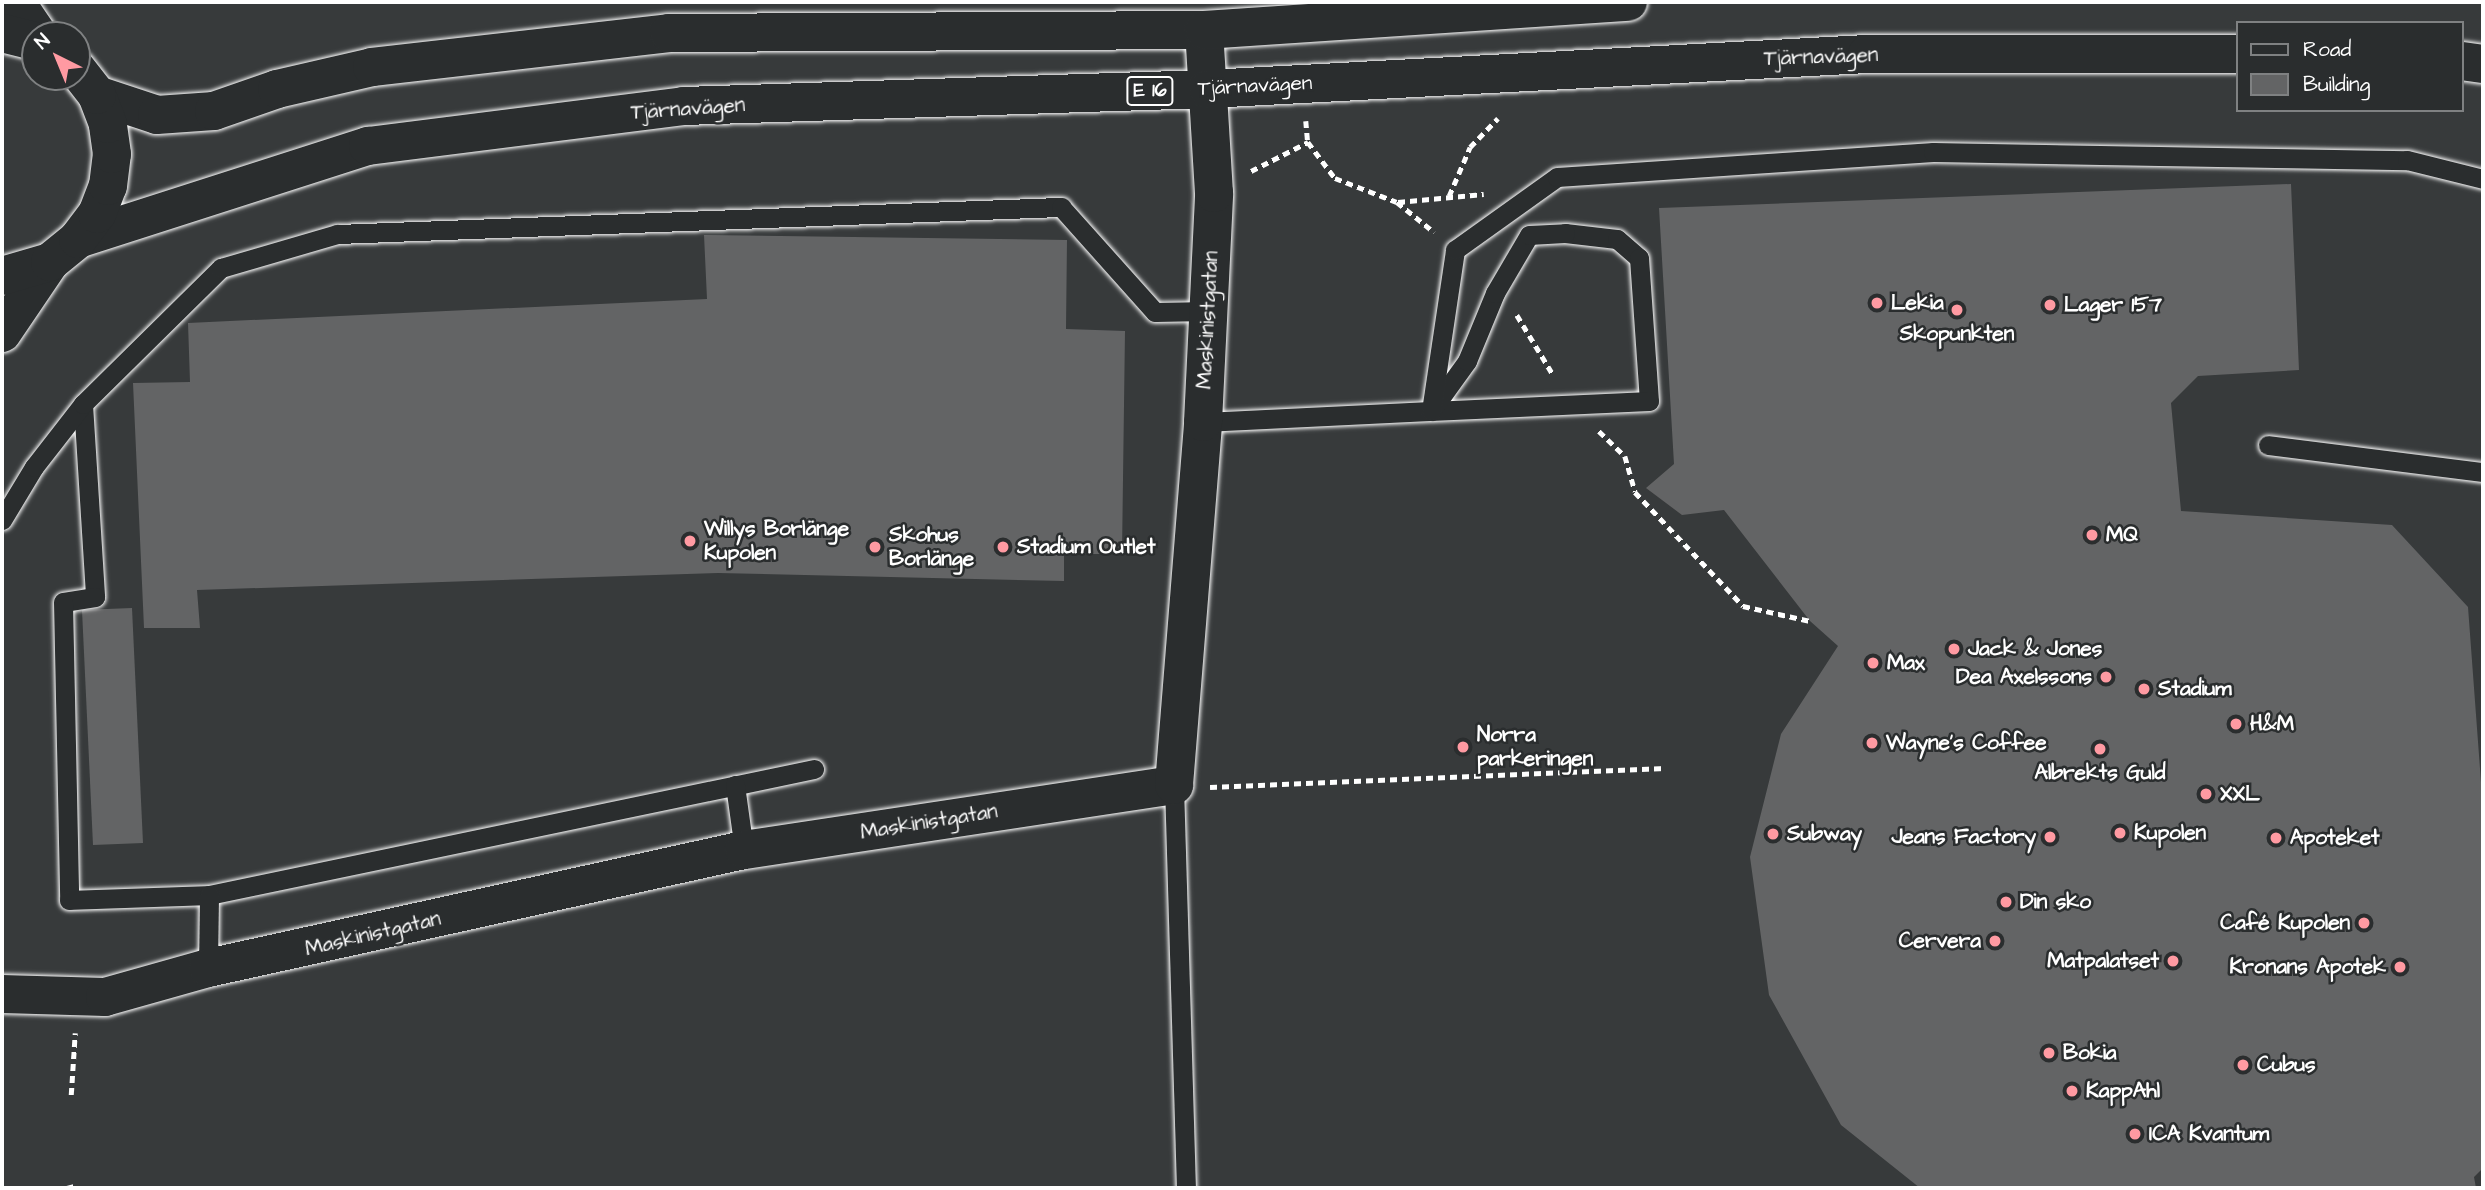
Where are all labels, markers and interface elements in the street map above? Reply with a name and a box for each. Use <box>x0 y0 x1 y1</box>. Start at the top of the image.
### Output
north arrow <box>21 21 91 91</box>
legend <box>2236 21 2464 112</box>
text: N <box>29 28 56 56</box>
text: Road <box>2303 35 2351 64</box>
street label: Tjärnavägen <box>1763 42 1879 72</box>
street label: Tjärnavägen <box>1197 70 1313 102</box>
text: Building <box>2303 70 2370 99</box>
road number: E 16 <box>1126 76 1174 106</box>
street label: Tjärnavägen <box>630 92 746 126</box>
street label: Maskinistgatan <box>1192 250 1224 390</box>
place label: Lekia <box>1891 290 1944 316</box>
place label: Lager 157 <box>2064 292 2162 318</box>
marker: Lekia <box>1869 295 1885 311</box>
marker: Lager 157 <box>2042 297 2058 313</box>
marker: Skopunkten <box>1949 302 1965 318</box>
place label: Skopunkten <box>1900 321 2014 347</box>
place label: Willys Borlänge Kupolen <box>704 516 849 566</box>
place label: Skohus Borlänge <box>889 522 974 572</box>
place label: MQ <box>2106 522 2138 548</box>
marker: MQ <box>2084 527 2100 543</box>
marker: Willys Borlänge Kupolen <box>682 533 698 549</box>
place label: Stadium Outlet <box>1017 534 1155 560</box>
marker: Skohus Borlänge <box>867 539 883 555</box>
marker: Stadium Outlet <box>995 539 1011 555</box>
place label: Jack & Jones <box>1968 636 2102 662</box>
marker: Jack & Jones <box>1946 641 1962 657</box>
place label: Max <box>1887 650 1925 676</box>
marker: Max <box>1865 655 1881 671</box>
place label: Dea Axelssons <box>1956 664 2092 690</box>
marker: Dea Axelssons <box>2098 669 2114 685</box>
place label: Stadium <box>2158 676 2232 702</box>
marker: Stadium <box>2136 681 2152 697</box>
place label: H&M <box>2250 711 2294 737</box>
marker: H&M <box>2228 716 2244 732</box>
place label: Norra parkeringen <box>1477 722 1593 772</box>
place label: Wayne's Coffee <box>1886 730 2047 756</box>
marker: Wayne's Coffee <box>1864 735 1880 751</box>
marker: Norra parkeringen <box>1455 739 1471 755</box>
marker: Albrekts Guld <box>2092 741 2108 757</box>
place label: Albrekts Guld <box>2034 760 2166 786</box>
place label: XXL <box>2220 781 2260 807</box>
marker: XXL <box>2198 786 2214 802</box>
street label: Maskinistgatan <box>859 799 999 845</box>
place label: Kupolen <box>2134 820 2206 846</box>
place label: Subway <box>1787 821 1862 847</box>
place label: Jeans Factory <box>1891 824 2036 850</box>
marker: Kupolen <box>2112 825 2128 841</box>
place label: Apoteket <box>2290 825 2380 851</box>
marker: Subway <box>1765 826 1781 842</box>
marker: Jeans Factory <box>2042 829 2058 845</box>
marker: Apoteket <box>2268 830 2284 846</box>
place label: Din sko <box>2020 889 2091 915</box>
marker: Din sko <box>1998 894 2014 910</box>
street label: Maskinistgatan <box>303 906 443 962</box>
place label: Café Kupolen <box>2220 910 2350 936</box>
marker: Café Kupolen <box>2356 915 2372 931</box>
place label: Cervera <box>1899 928 1981 954</box>
marker: Cervera <box>1987 933 2003 949</box>
place label: Matpalatset <box>2047 948 2159 974</box>
marker: Matpalatset <box>2165 953 2181 969</box>
place label: Kronans Apotek <box>2230 954 2386 980</box>
marker: Kronans Apotek <box>2392 959 2408 975</box>
place label: Bokia <box>2063 1040 2117 1066</box>
marker: Bokia <box>2041 1045 2057 1061</box>
place label: Cubus <box>2257 1052 2316 1078</box>
marker: Cubus <box>2235 1057 2251 1073</box>
place label: KappAhl <box>2086 1078 2160 1104</box>
marker: KappAhl <box>2064 1083 2080 1099</box>
place label: ICA Kvantum <box>2149 1121 2269 1147</box>
marker: ICA Kvantum <box>2127 1126 2143 1142</box>

